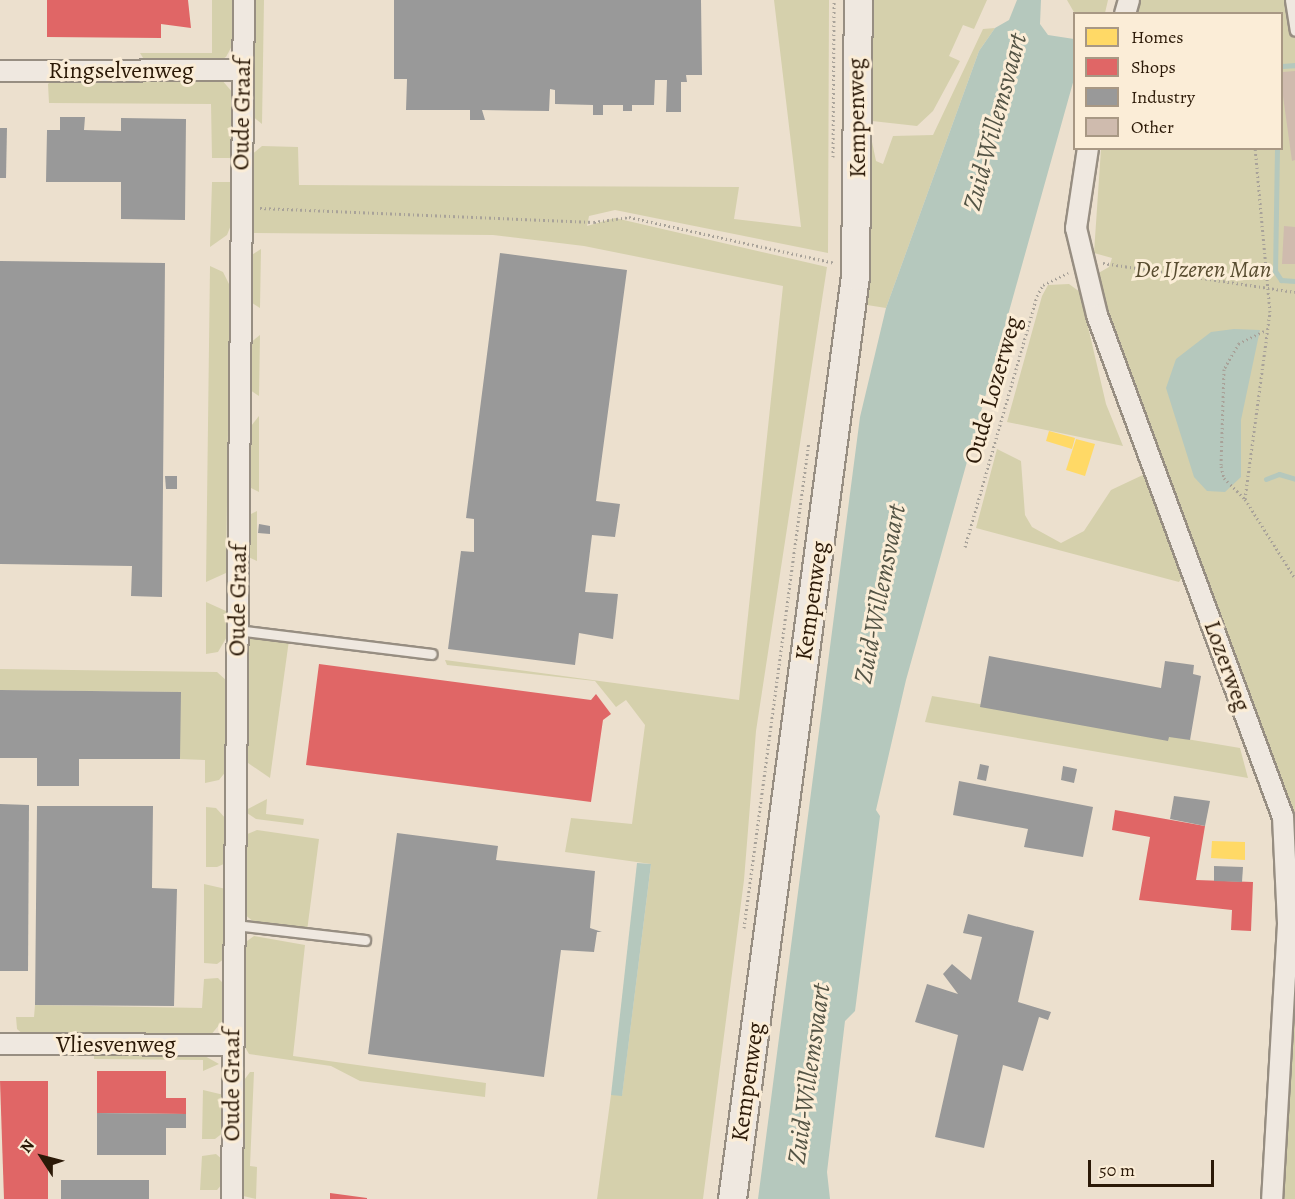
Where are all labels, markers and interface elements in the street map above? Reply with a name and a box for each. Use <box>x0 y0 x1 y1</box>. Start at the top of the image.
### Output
legend <box>1073 12 1283 150</box>
text: Homes <box>1131 25 1183 49</box>
water label: Zuid-Willemsvaart <box>956 30 1034 214</box>
text: Shops <box>1131 55 1176 79</box>
street label: Ringselvenweg <box>48 57 194 85</box>
street label: Oude Graaf <box>227 57 257 171</box>
street label: Kempenweg <box>842 58 872 178</box>
text: Industry <box>1131 85 1195 109</box>
text: Other <box>1131 115 1174 139</box>
park label: De IJzeren Man <box>1134 256 1272 284</box>
street label: Oude Lozerweg <box>958 313 1028 467</box>
water label: Zuid-Willemsvaart <box>847 502 913 686</box>
street label: Kempenweg <box>789 539 835 663</box>
street label: Oude Graaf <box>223 543 253 657</box>
street label: Lozerweg <box>1197 617 1257 715</box>
water label: Zuid-Willemsvaart <box>781 982 837 1166</box>
street label: Kempenweg <box>725 1020 771 1144</box>
street label: Oude Graaf <box>218 1029 246 1141</box>
street label: Vliesvenweg <box>56 1031 176 1059</box>
north arrow <box>12 1127 72 1187</box>
text: N <box>15 1135 40 1158</box>
scale bar <box>1091 1148 1217 1186</box>
text: 50 m <box>1099 1158 1135 1182</box>

